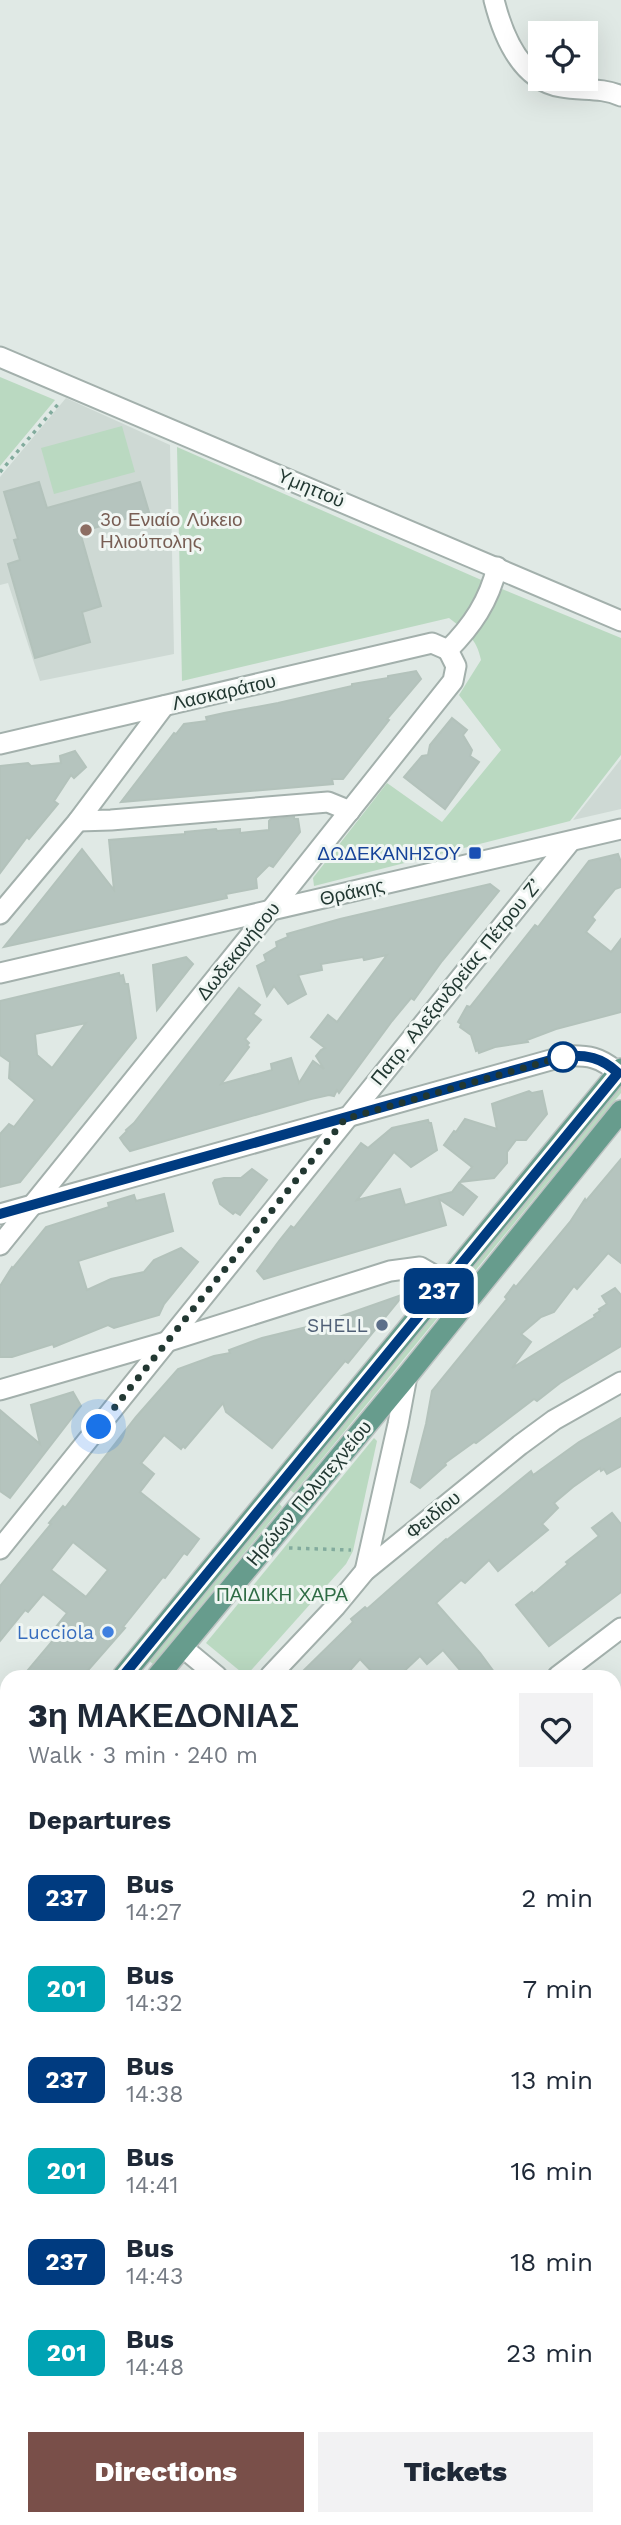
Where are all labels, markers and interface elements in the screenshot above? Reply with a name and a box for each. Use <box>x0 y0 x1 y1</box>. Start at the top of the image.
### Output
map controls <box>528 21 598 91</box>
button: locate <box>528 21 598 91</box>
street label: Υμηττού <box>274 464 348 512</box>
place label: 3ο Ενιαίο Λύκειο Ηλιούπολης <box>100 508 243 553</box>
marker: 3ο Ενιαίο Λύκειο Ηλιούπολης <box>78 522 94 538</box>
street label: Λασκαράτου <box>170 669 278 715</box>
place label: ΔΩΔΕΚΑΝΗΣΟΥ <box>317 842 461 865</box>
marker: ΔΩΔΕΚΑΝΗΣΟΥ <box>467 845 483 861</box>
street label: Θράκης <box>317 873 387 911</box>
street label: Πατρ. Αλεξανδρείας Πέτρου Ζ’ <box>366 874 546 1090</box>
street label: Δωδεκανήσου <box>191 897 285 1005</box>
unlabelled marker <box>548 1042 578 1072</box>
line badge: 237 <box>399 1268 479 1314</box>
text: 237 <box>418 1277 460 1305</box>
place label: SHELL <box>307 1314 368 1337</box>
marker: SHELL <box>374 1317 390 1333</box>
your location <box>81 1409 116 1444</box>
street label: Ηρώων Πολυτεχνείου <box>241 1416 377 1570</box>
street label: Φειδίου <box>401 1486 465 1544</box>
park label: ΠΑΙΔΙΚΗ ΧΑΡΑ <box>216 1583 348 1606</box>
place label: Lucciola <box>17 1621 94 1644</box>
marker: Lucciola <box>100 1624 116 1640</box>
button: heart <box>519 1693 593 1767</box>
text: 3η ΜΑΚΕΔΟΝΙΑΣ <box>28 1696 299 1735</box>
text: Walk · 3 min · 240 m <box>28 1742 258 1769</box>
text: Departures <box>28 1805 171 1835</box>
text: Bus <box>126 1869 174 1899</box>
text: 2 min <box>521 1883 593 1913</box>
text: 237 <box>45 1884 88 1912</box>
text: 14:27 <box>126 1899 182 1926</box>
text: Bus <box>126 1960 174 1990</box>
text: 7 min <box>523 1974 593 2004</box>
text: 201 <box>46 1975 87 2003</box>
text: 14:32 <box>126 1990 183 2017</box>
text: Bus <box>126 2051 174 2081</box>
text: 13 min <box>511 2065 593 2095</box>
text: 237 <box>45 2066 88 2094</box>
text: 14:38 <box>126 2081 183 2108</box>
text: Bus <box>126 2142 174 2172</box>
text: 16 min <box>510 2156 593 2186</box>
text: 201 <box>46 2157 87 2185</box>
text: 14:41 <box>126 2172 179 2199</box>
text: Bus <box>126 2233 174 2263</box>
text: 18 min <box>510 2247 593 2277</box>
text: 237 <box>45 2248 88 2276</box>
text: 14:43 <box>126 2263 183 2290</box>
text: Bus <box>126 2324 174 2354</box>
text: 23 min <box>506 2338 593 2368</box>
text: 201 <box>46 2339 87 2367</box>
text: 14:48 <box>126 2354 184 2381</box>
button: Directions <box>28 2432 304 2512</box>
button: Tickets <box>318 2432 593 2512</box>

